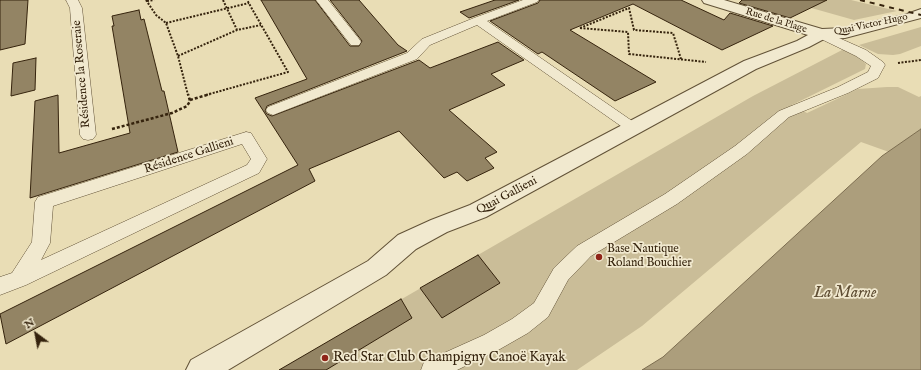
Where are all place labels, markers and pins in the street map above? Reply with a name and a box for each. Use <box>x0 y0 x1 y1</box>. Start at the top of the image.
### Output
place label: Base Nautique Roland Bouchier <box>607 243 692 271</box>
marker: Base Nautique Roland Bouchier <box>594 252 604 262</box>
place label: Red Star Club Champigny Canoë Kayak <box>333 350 566 366</box>
marker: Red Star Club Champigny Canoë Kayak <box>320 353 330 363</box>

